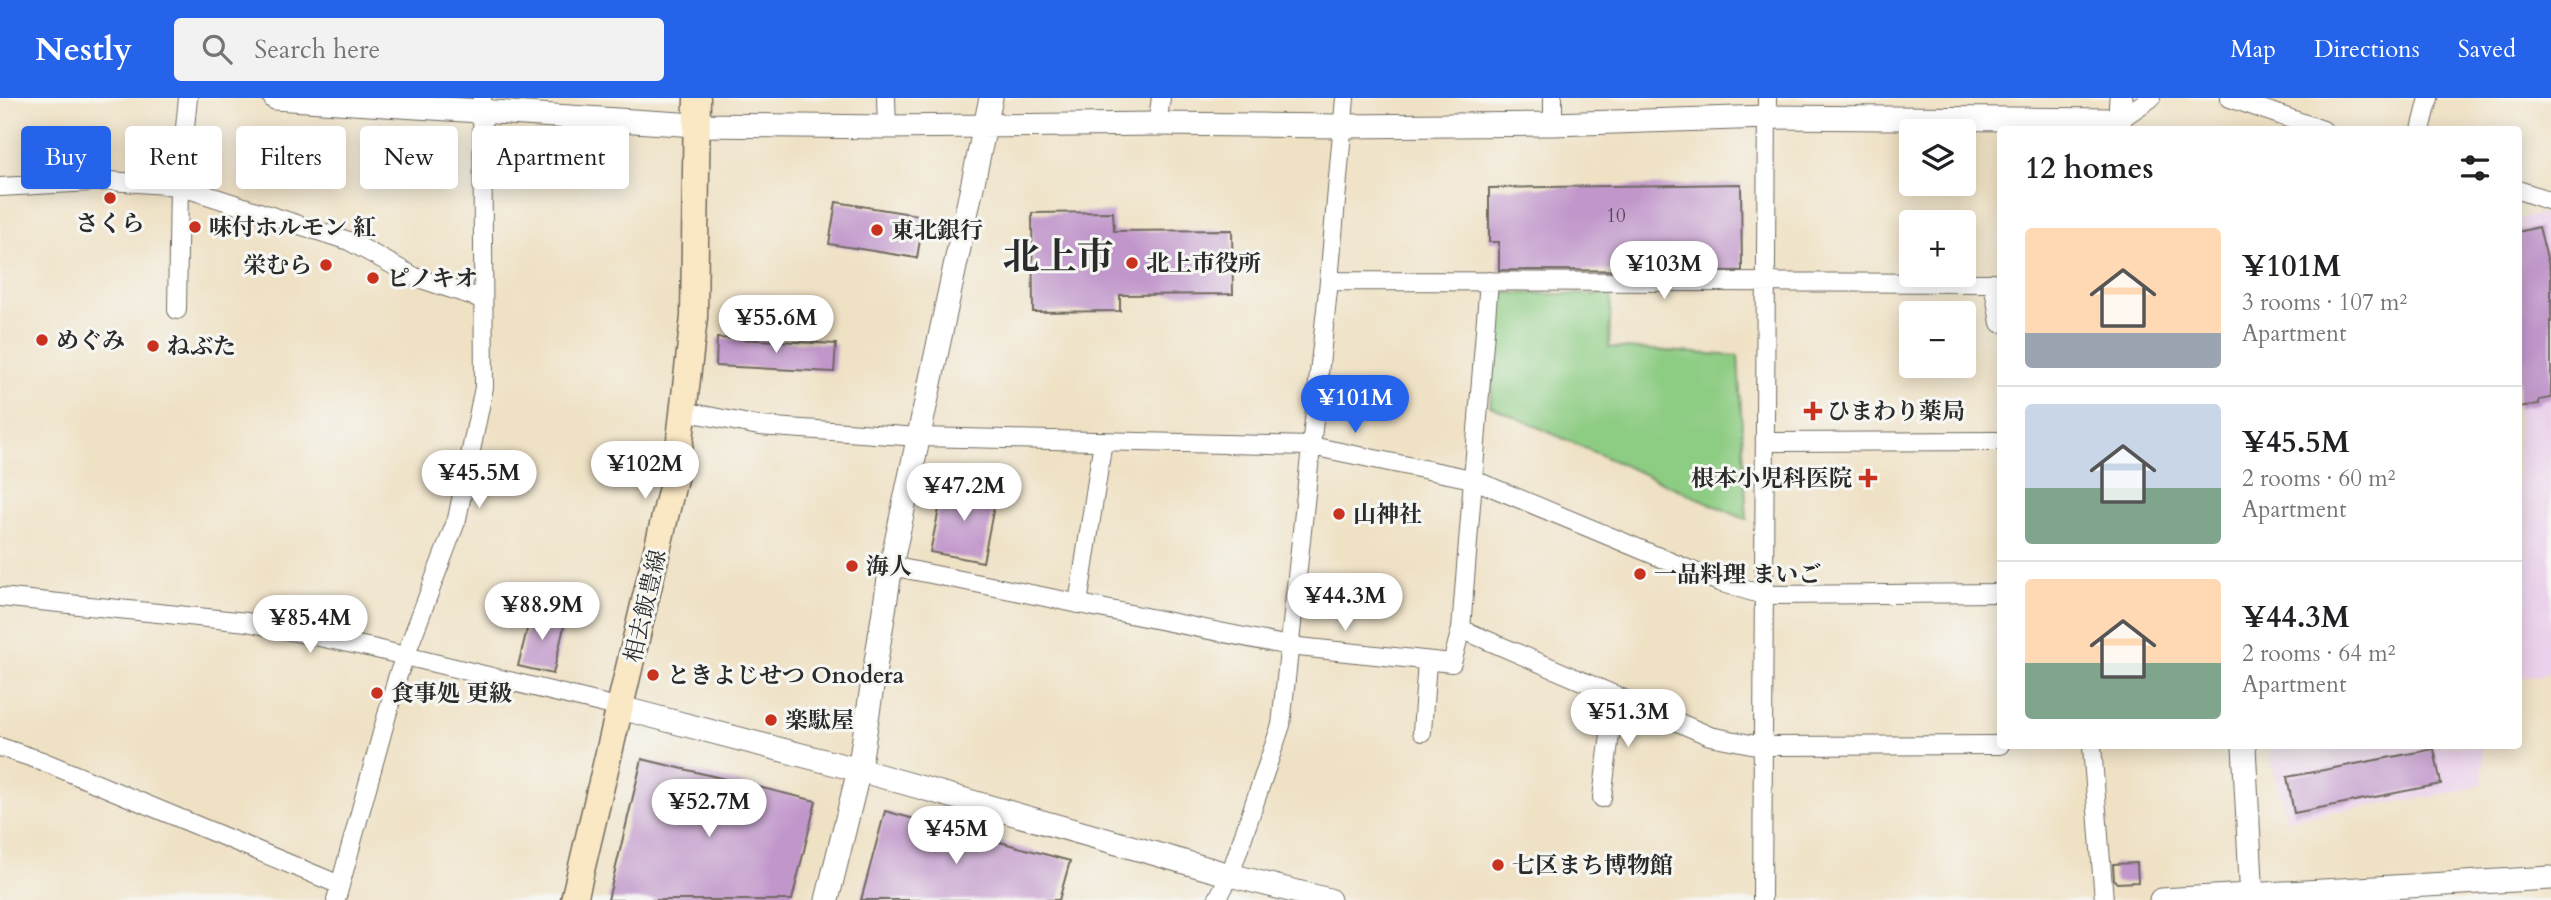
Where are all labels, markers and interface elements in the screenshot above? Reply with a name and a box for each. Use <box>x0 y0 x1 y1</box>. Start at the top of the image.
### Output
search box <box>174 18 664 81</box>
text: Nestly <box>35 27 132 72</box>
icon: search <box>198 30 236 68</box>
text: Search here <box>254 32 380 67</box>
text: Map <box>2230 33 2276 66</box>
text: Directions <box>2314 33 2420 66</box>
text: Saved <box>2458 33 2516 66</box>
map controls <box>1899 119 1976 378</box>
button: layers <box>1899 119 1976 196</box>
chip: Buy <box>21 126 111 189</box>
chip: Rent <box>125 126 222 189</box>
chip: Filters <box>236 126 346 189</box>
chip: New <box>360 126 458 189</box>
chip: Apartment <box>472 126 629 189</box>
text: 12 homes <box>2025 148 2154 189</box>
icon: filters <box>2456 149 2494 187</box>
marker: さくら <box>102 190 118 206</box>
house number: 10 <box>1606 203 1626 229</box>
place label: さくら <box>76 208 145 239</box>
button: + <box>1899 210 1976 287</box>
place label: 味付ホルモン 紅 <box>209 212 376 243</box>
place label: 東北銀行 <box>891 215 983 246</box>
marker: 味付ホルモン 紅 <box>187 219 203 235</box>
marker: 東北銀行 <box>869 222 885 238</box>
district label: 北上市 <box>1003 232 1114 282</box>
pin: ¥103M <box>1615 242 1713 301</box>
text: ¥101M <box>2242 246 2341 287</box>
place label: 北上市役所 <box>1146 248 1261 279</box>
text: ¥103M <box>1626 248 1702 279</box>
place label: 栄むら <box>243 250 312 281</box>
marker: 北上市役所 <box>1124 255 1140 271</box>
icon: home <box>2081 256 2165 340</box>
marker: 栄むら <box>318 257 334 273</box>
place label: ピノキオ <box>387 263 478 294</box>
marker: ピノキオ <box>365 270 381 286</box>
text: 3 rooms · 107 m² <box>2242 287 2407 318</box>
pin: ¥55.6M <box>719 296 833 355</box>
button: − <box>1899 301 1976 378</box>
text: ¥55.6M <box>735 302 817 333</box>
text: Apartment <box>2242 318 2346 349</box>
place label: めぐみ <box>56 325 125 356</box>
place label: ねぶた <box>167 331 236 362</box>
marker: めぐみ <box>34 332 50 348</box>
marker: ねぶた <box>145 338 161 354</box>
pin: ¥101M <box>1306 376 1404 435</box>
text: ¥101M <box>1317 382 1393 413</box>
place label: ひまわり薬局 <box>1827 396 1965 427</box>
marker: ひまわり薬局 <box>1805 403 1821 419</box>
text: ¥45.5M <box>2242 422 2350 463</box>
icon: home <box>2081 432 2165 516</box>
pin: ¥102M <box>596 442 694 501</box>
text: ¥102M <box>607 448 683 479</box>
pin: ¥45.5M <box>422 450 536 510</box>
text: ¥45.5M <box>438 457 520 488</box>
place label: 根本小児科医院 <box>1691 463 1852 494</box>
text: 2 rooms · 60 m² <box>2242 463 2395 494</box>
pin: ¥47.2M <box>907 464 1021 523</box>
marker: 根本小児科医院 <box>1858 468 1878 488</box>
text: ¥47.2M <box>923 470 1005 501</box>
text: Apartment <box>2242 494 2346 525</box>
place label: 山神社 <box>1353 499 1422 530</box>
marker: 山神社 <box>1331 506 1347 522</box>
street label: 相去飯豊線 <box>617 547 674 666</box>
place label: 海人 <box>866 551 912 582</box>
marker: 海人 <box>844 558 860 574</box>
place label: 一品料理 まいご <box>1654 559 1821 590</box>
marker: 一品料理 まいご <box>1632 566 1648 582</box>
pin: ¥44.3M <box>1288 574 1402 633</box>
text: ¥44.3M <box>1304 580 1386 611</box>
pin: ¥88.9M <box>485 582 599 642</box>
text: ¥88.9M <box>501 589 583 620</box>
pin: ¥85.4M <box>253 596 367 655</box>
text: ¥44.3M <box>2242 597 2350 638</box>
text: ¥85.4M <box>269 602 351 633</box>
icon: home <box>2081 607 2165 691</box>
text: 2 rooms · 64 m² <box>2242 638 2395 669</box>
place label: ときよじせつ Onodera <box>667 660 905 691</box>
marker: ときよじせつ Onodera <box>645 667 661 683</box>
text: Apartment <box>2242 669 2346 700</box>
place label: 食事処 更級 <box>391 678 512 709</box>
marker: 食事処 更級 <box>369 685 385 701</box>
pin: ¥51.3M <box>1571 690 1685 749</box>
text: ¥51.3M <box>1587 696 1669 727</box>
place label: 楽駄屋 <box>785 705 854 736</box>
marker: 楽駄屋 <box>763 712 779 728</box>
pin: ¥52.7M <box>652 780 766 839</box>
text: ¥52.7M <box>668 786 750 817</box>
pin: ¥45M <box>915 806 997 866</box>
text: ¥45M <box>924 813 988 844</box>
place label: 七区まち博物館 <box>1512 850 1673 881</box>
marker: 七区まち博物館 <box>1490 857 1506 873</box>

